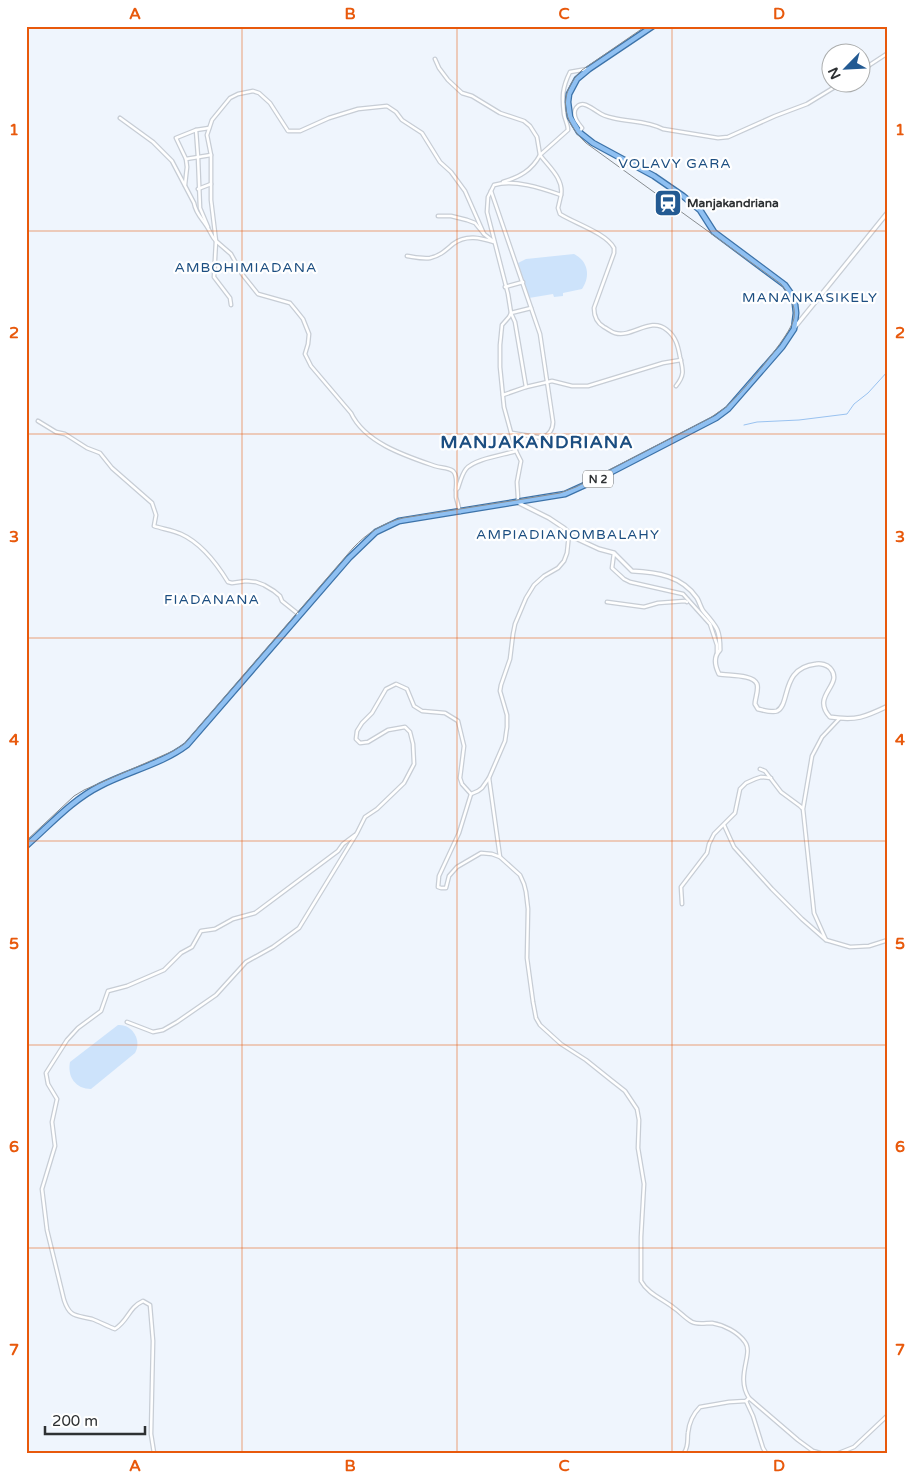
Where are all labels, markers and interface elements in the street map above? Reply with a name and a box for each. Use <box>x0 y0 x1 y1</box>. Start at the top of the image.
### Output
text: A <box>129 4 141 24</box>
text: B <box>344 4 356 24</box>
text: C <box>558 4 570 24</box>
text: D <box>773 4 785 24</box>
north arrow <box>822 42 872 92</box>
text: N <box>825 64 845 82</box>
text: 1 <box>9 120 19 140</box>
text: 1 <box>895 120 905 140</box>
district label: VOLAVY GARA <box>618 155 732 172</box>
station icon: Manjakandriana <box>653 188 683 218</box>
place label: Manjakandriana <box>687 196 779 211</box>
district label: AMBOHIMIADANA <box>175 259 318 276</box>
district label: MANANKASIKELY <box>742 289 878 306</box>
text: 2 <box>9 323 19 343</box>
text: 2 <box>895 323 905 343</box>
district label: MANJAKANDRIANA <box>440 431 634 453</box>
road number: N 2 <box>583 470 613 488</box>
district label: AMPIADIANOMBALAHY <box>476 526 660 543</box>
text: 3 <box>9 527 19 547</box>
text: 3 <box>895 527 905 547</box>
district label: FIADANANA <box>164 591 260 608</box>
text: 4 <box>9 730 19 750</box>
text: 4 <box>895 730 905 750</box>
text: 5 <box>9 934 19 954</box>
text: 5 <box>895 934 905 954</box>
text: 6 <box>9 1137 19 1157</box>
text: 6 <box>895 1137 905 1157</box>
text: 7 <box>9 1340 19 1360</box>
text: 7 <box>895 1340 905 1360</box>
scale bar <box>45 1404 145 1436</box>
text: 200 m <box>52 1412 98 1430</box>
text: A <box>129 1456 141 1476</box>
text: B <box>344 1456 356 1476</box>
text: C <box>558 1456 570 1476</box>
text: D <box>773 1456 785 1476</box>

